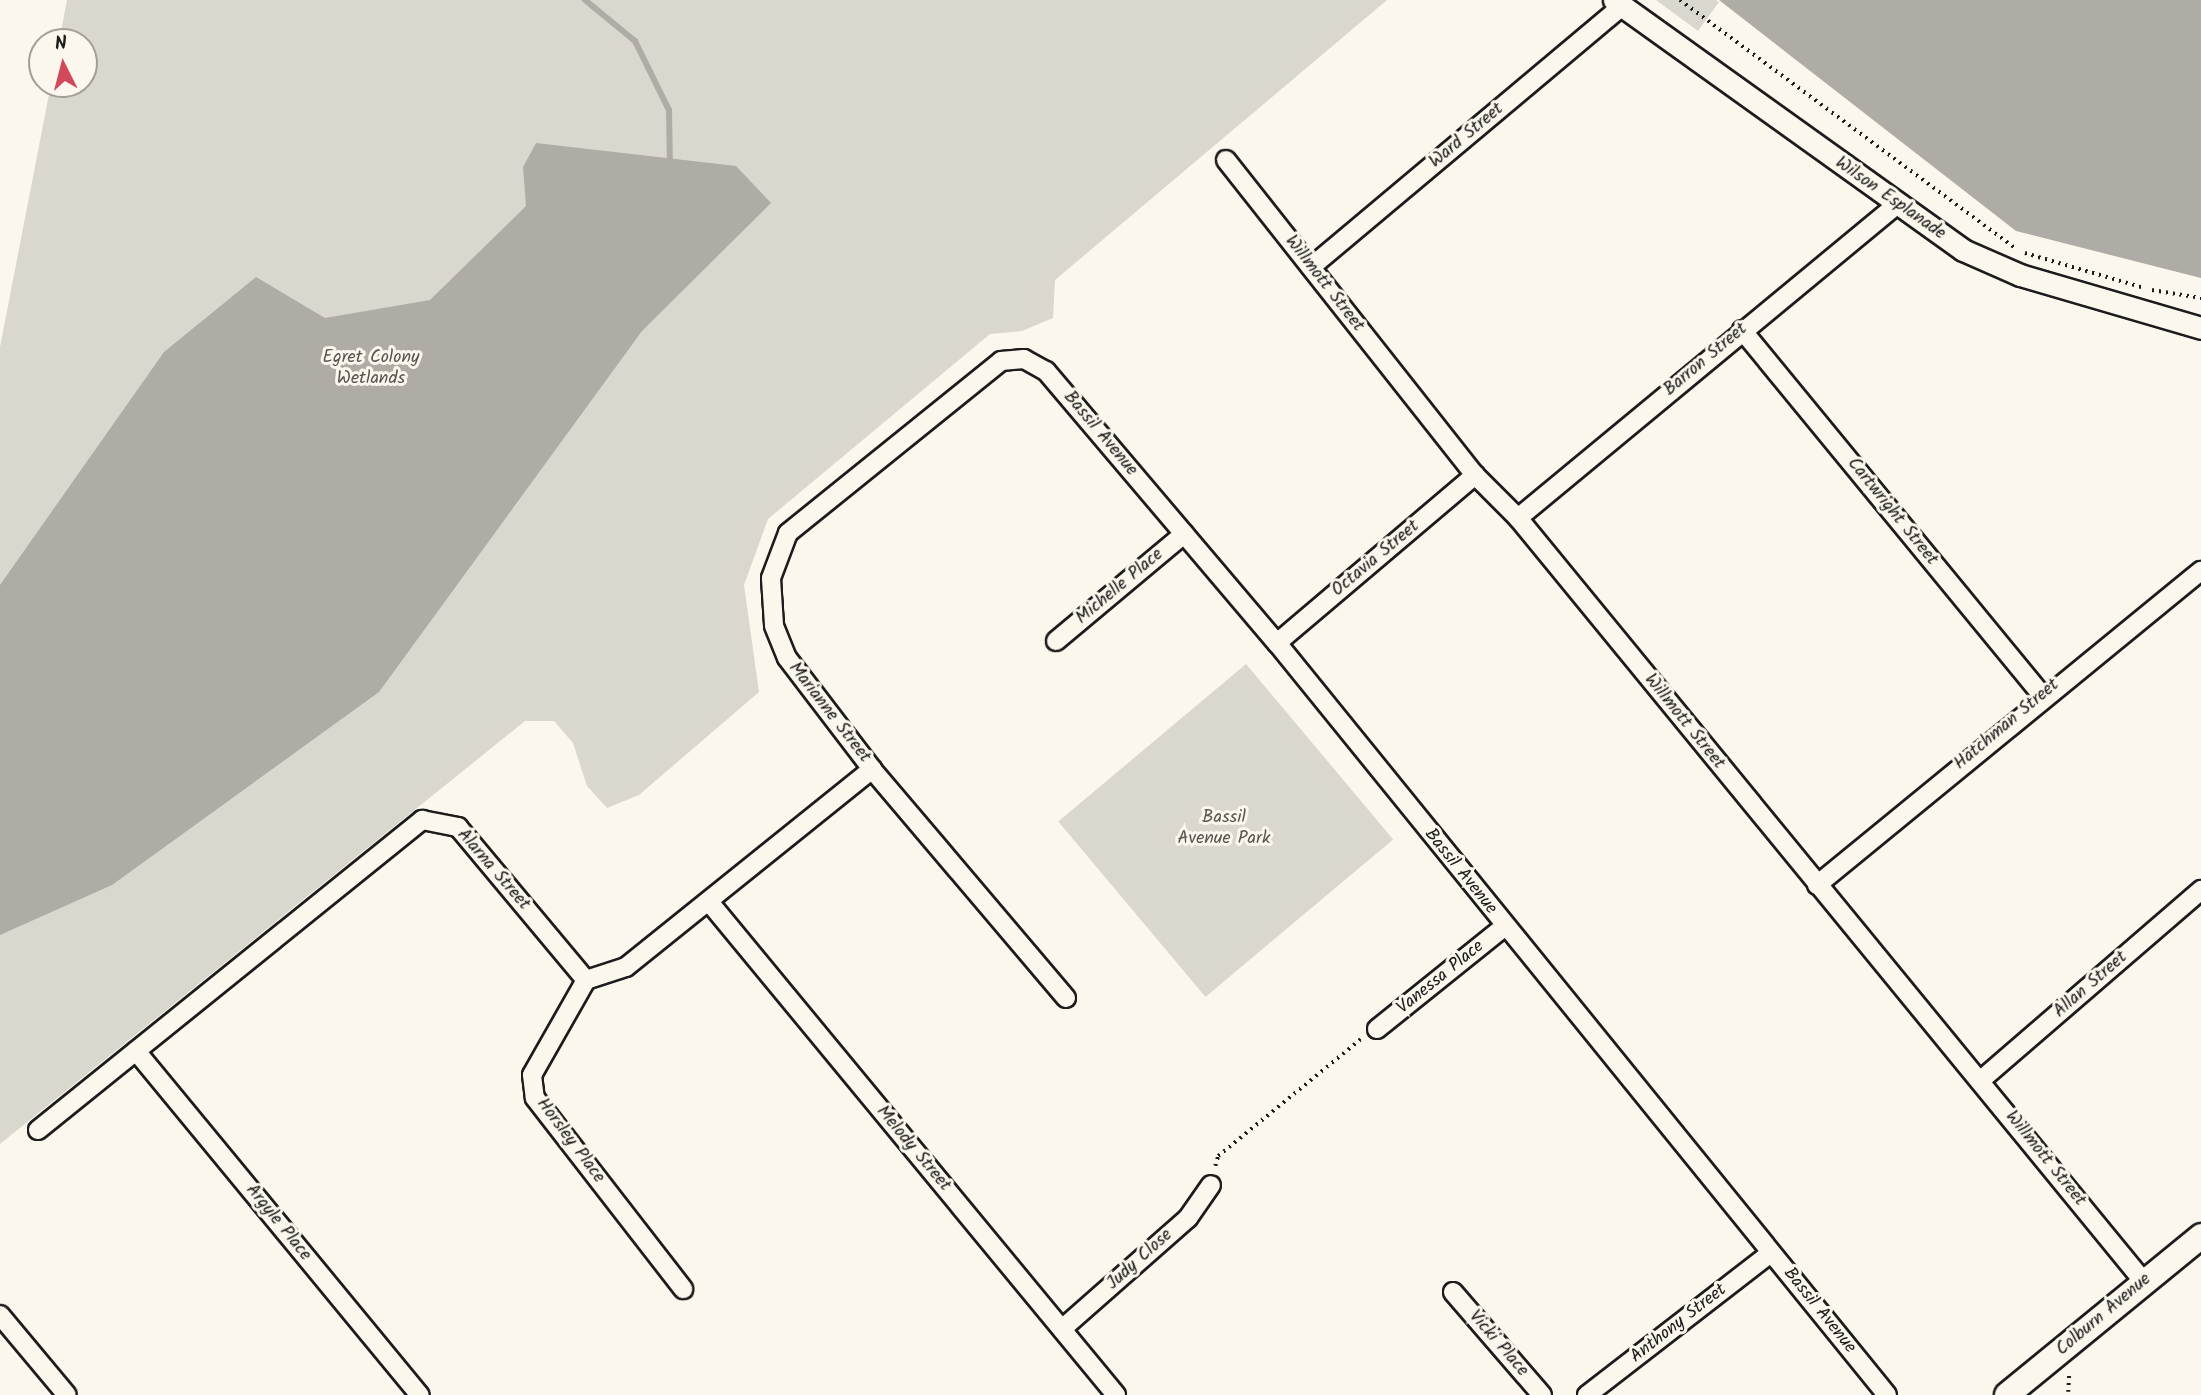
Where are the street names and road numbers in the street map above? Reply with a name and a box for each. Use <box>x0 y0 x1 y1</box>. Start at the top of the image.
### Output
street label: Ward Street <box>1425 99 1509 173</box>
street label: Wilson Esplanade <box>1830 153 1950 245</box>
street label: Willmott Street <box>1280 231 1368 337</box>
street label: Barron Street <box>1660 319 1752 401</box>
street label: Bassil Avenue <box>1058 387 1142 481</box>
street label: Cartwright Street <box>1842 454 1942 570</box>
street label: Octavia Street <box>1328 516 1424 602</box>
street label: Michelle Place <box>1072 544 1168 630</box>
street label: Marianne Street <box>783 658 875 768</box>
street label: Willmott Street <box>1639 670 1729 774</box>
street label: Hatchman Street <box>1950 675 2064 775</box>
street label: Alarna Street <box>452 825 534 915</box>
street label: Bassil Avenue <box>1419 825 1501 919</box>
street label: Vanessa Place <box>1393 936 1489 1020</box>
street label: Allan Street <box>2050 947 2132 1023</box>
street label: Horsley Place <box>531 1094 609 1188</box>
street label: Melody Street <box>871 1102 955 1196</box>
street label: Willmott Street <box>2000 1107 2090 1211</box>
street label: Argyle Place <box>241 1180 315 1266</box>
street label: Judy Close <box>1103 1225 1177 1295</box>
street label: Bassil Avenue <box>1778 1264 1860 1358</box>
street label: Colburn Avenue <box>2052 1269 2156 1361</box>
street label: Anthony Street <box>1627 1280 1731 1368</box>
street label: Vicki Place <box>1463 1307 1533 1381</box>

